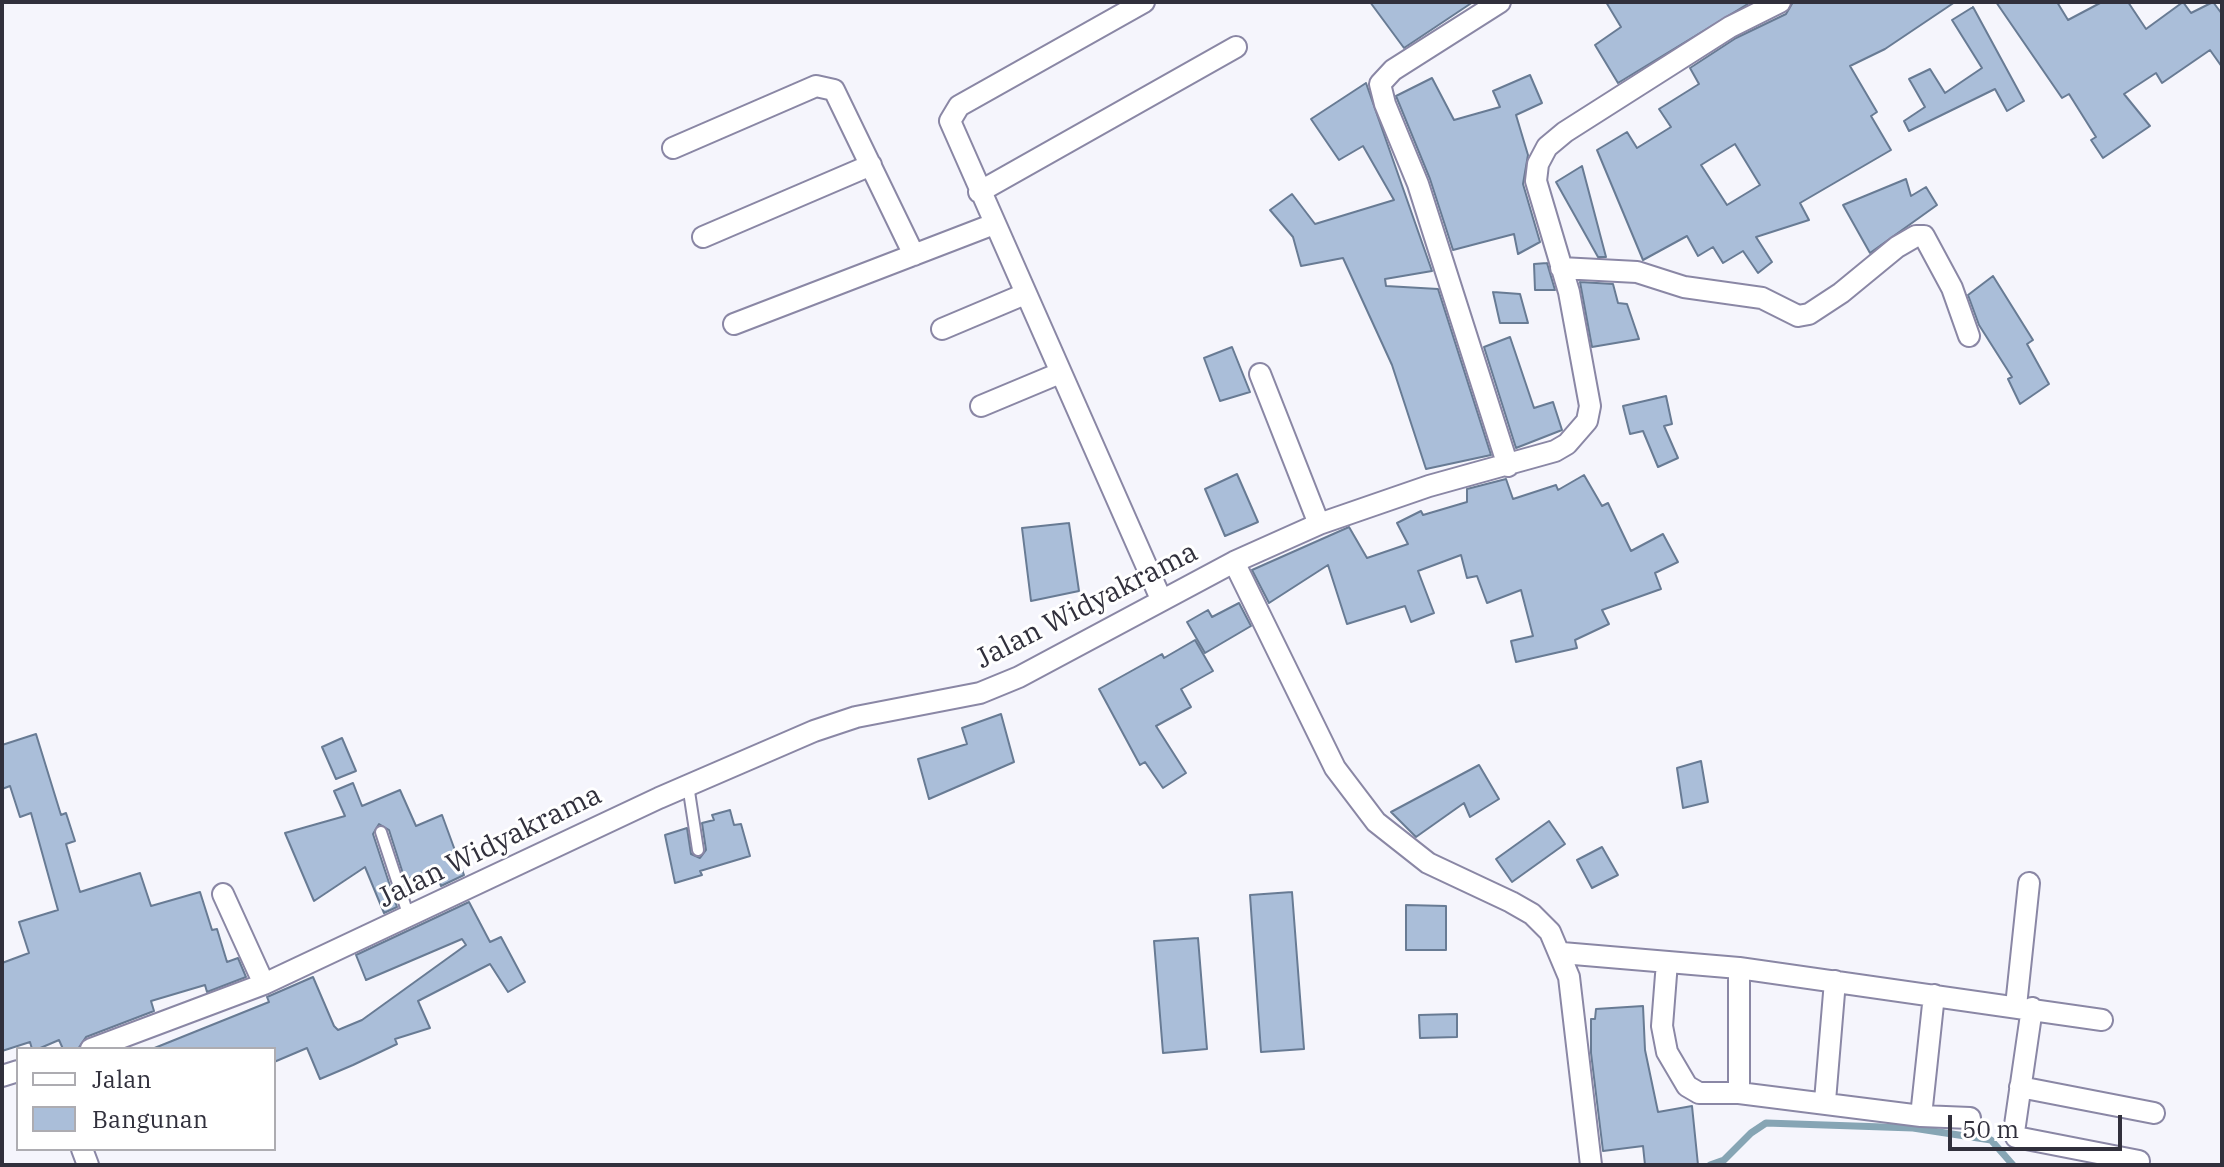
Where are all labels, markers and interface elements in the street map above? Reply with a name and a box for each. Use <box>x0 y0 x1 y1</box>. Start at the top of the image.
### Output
street label: Jalan Widyakrama <box>970 536 1204 676</box>
street label: Jalan Widyakrama <box>373 778 607 916</box>
legend <box>16 1047 276 1151</box>
text: Jalan <box>92 1063 152 1095</box>
scale bar <box>1952 1099 2126 1149</box>
text: Bangunan <box>92 1103 208 1135</box>
text: 50 m <box>1962 1113 2019 1145</box>

